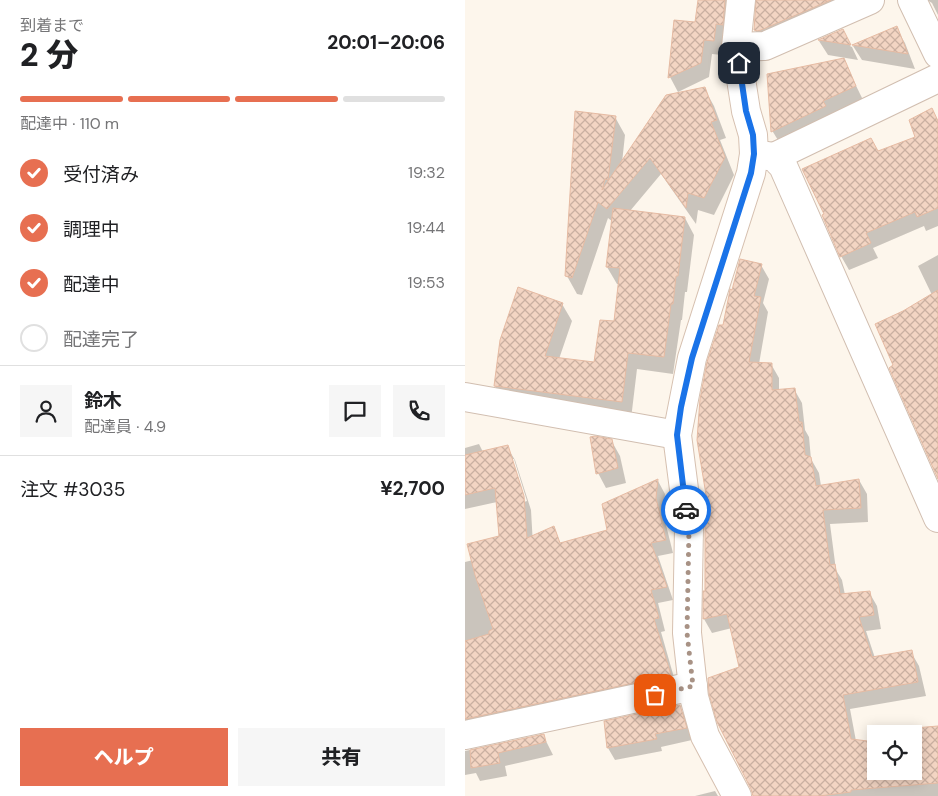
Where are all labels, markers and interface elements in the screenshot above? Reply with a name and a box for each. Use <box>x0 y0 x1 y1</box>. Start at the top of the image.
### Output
text: 到着まで <box>20 15 84 36</box>
text: 20:01–20:06 <box>327 30 445 55</box>
text: 2 分 <box>20 34 78 76</box>
pin <box>718 42 760 84</box>
icon: home <box>725 49 753 77</box>
text: 配達中 · 110 m <box>20 113 119 134</box>
icon: check <box>20 159 48 187</box>
text: 受付済み <box>63 162 139 187</box>
text: 19:32 <box>408 162 445 183</box>
icon: check <box>20 214 48 242</box>
text: 調理中 <box>63 217 120 242</box>
text: 19:44 <box>407 217 445 238</box>
icon: check <box>20 269 48 297</box>
text: 配達中 <box>63 272 120 297</box>
text: 19:53 <box>408 272 445 293</box>
text: 配達完了 <box>63 327 139 352</box>
button: person <box>20 385 72 437</box>
button: chat <box>329 385 381 437</box>
button: phone <box>393 385 445 437</box>
text: 鈴木 <box>84 388 122 413</box>
text: 配達員 · 4.9 <box>84 416 166 437</box>
text: ¥2,700 <box>380 476 445 501</box>
text: 注文 #3035 <box>20 477 125 502</box>
courier <box>661 485 711 535</box>
icon: car <box>672 496 700 524</box>
pin <box>634 674 676 716</box>
icon: bag <box>641 681 669 709</box>
map controls <box>867 725 922 780</box>
button: locate <box>867 725 922 780</box>
button: ヘルプ <box>20 728 228 786</box>
button: 共有 <box>238 728 445 786</box>

